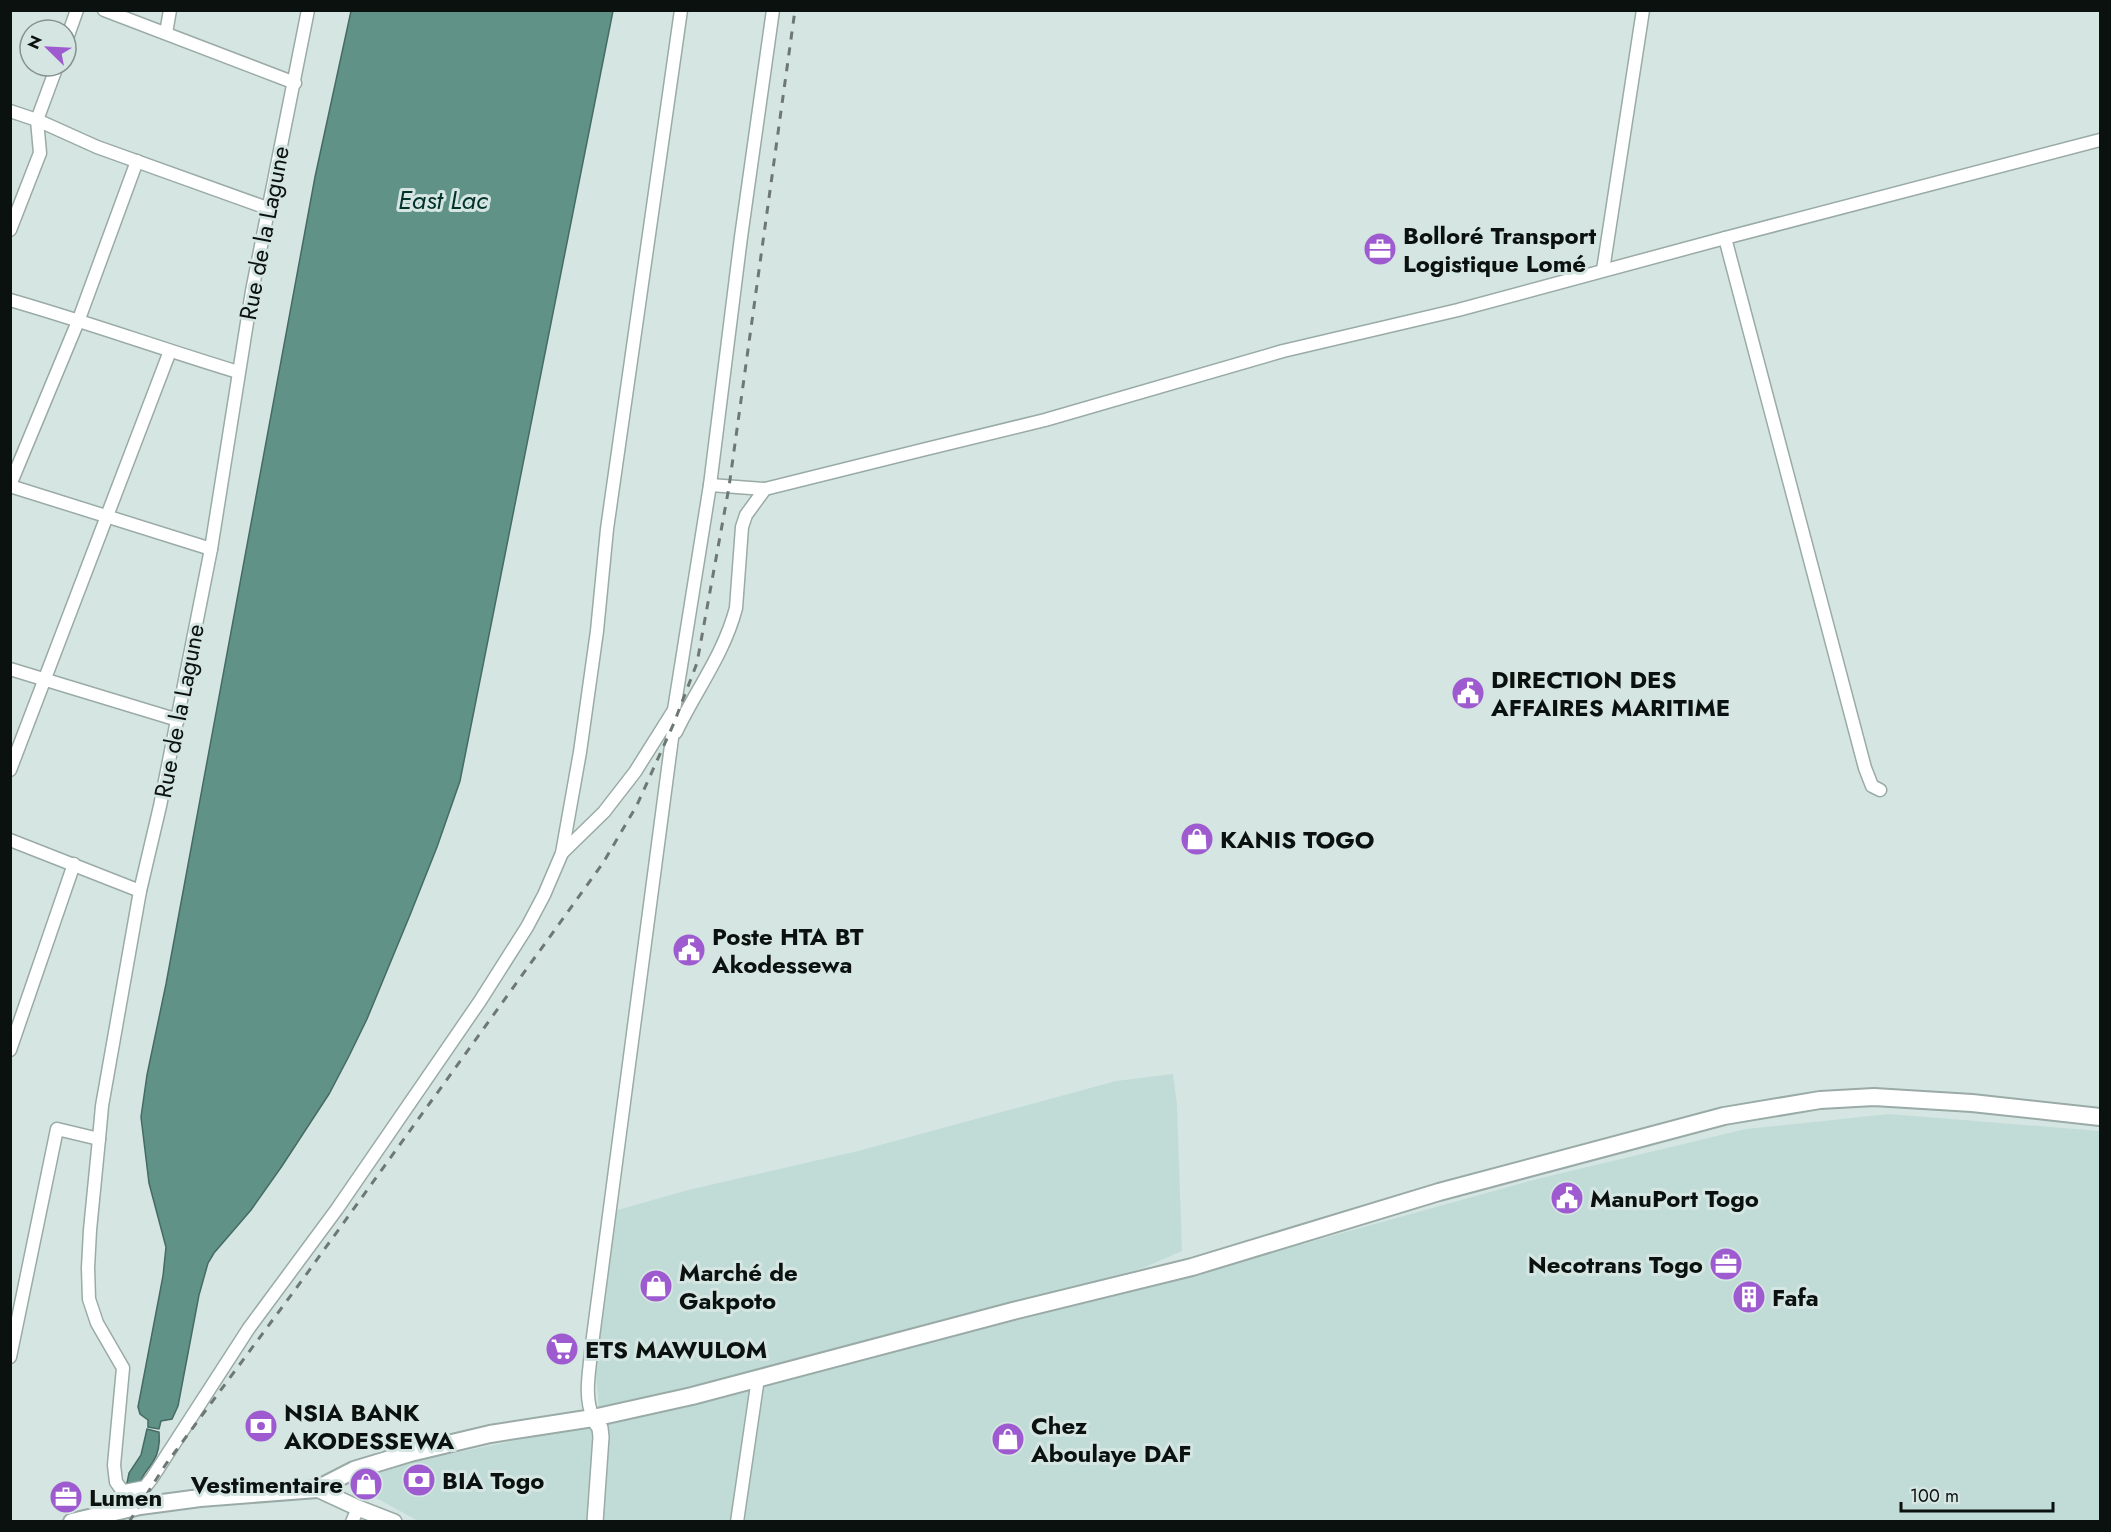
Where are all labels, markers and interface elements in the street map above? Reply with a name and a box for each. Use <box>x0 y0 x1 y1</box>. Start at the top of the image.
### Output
north arrow <box>18 18 78 78</box>
text: N <box>22 32 48 53</box>
street label: Rue de la Lagune <box>230 143 298 323</box>
water label: East Lac <box>398 181 489 219</box>
place label: Bolloré Transport Logistique Lomé <box>1403 218 1597 281</box>
office icon: Bolloré Transport Logistique Lomé <box>1362 231 1398 267</box>
street label: Rue de la Lagune <box>145 621 213 801</box>
place label: DIRECTION DES AFFAIRES MARITIME <box>1490 662 1730 725</box>
public building icon: DIRECTION DES AFFAIRES MARITIME <box>1450 675 1486 711</box>
shop icon: KANIS TOGO <box>1179 821 1215 857</box>
place label: KANIS TOGO <box>1220 822 1375 857</box>
place label: Poste HTA BT Akodessewa <box>711 919 864 982</box>
public building icon: Poste HTA BT Akodessewa <box>671 932 707 968</box>
public building icon: ManuPort Togo <box>1549 1180 1585 1216</box>
place label: ManuPort Togo <box>1590 1181 1759 1216</box>
office icon: Necotrans Togo <box>1708 1246 1744 1282</box>
place label: Necotrans Togo <box>1528 1247 1703 1282</box>
place label: Marché de Gakpoto <box>679 1255 798 1318</box>
shop icon: Marché de Gakpoto <box>638 1268 674 1304</box>
building icon: Fafa <box>1731 1279 1767 1315</box>
place label: Fafa <box>1772 1280 1819 1315</box>
supermarket icon: ETS MAWULOM <box>544 1331 580 1367</box>
place label: ETS MAWULOM <box>585 1332 767 1367</box>
place label: NSIA BANK AKODESSEWA <box>283 1395 455 1458</box>
bank icon: NSIA BANK AKODESSEWA <box>243 1408 279 1444</box>
place label: Chez Aboulaye DAF <box>1030 1408 1192 1471</box>
shop icon: Chez Aboulaye DAF <box>990 1421 1026 1457</box>
bank icon: BIA Togo <box>401 1462 437 1498</box>
place label: BIA Togo <box>442 1463 544 1498</box>
shop icon: Vestimentaire <box>348 1466 384 1502</box>
place label: Vestimentaire <box>190 1467 343 1502</box>
scale bar <box>1901 1475 2052 1513</box>
office icon: Lumen <box>48 1479 84 1515</box>
place label: Lumen <box>89 1480 162 1515</box>
text: 100 m <box>1910 1483 1959 1509</box>

